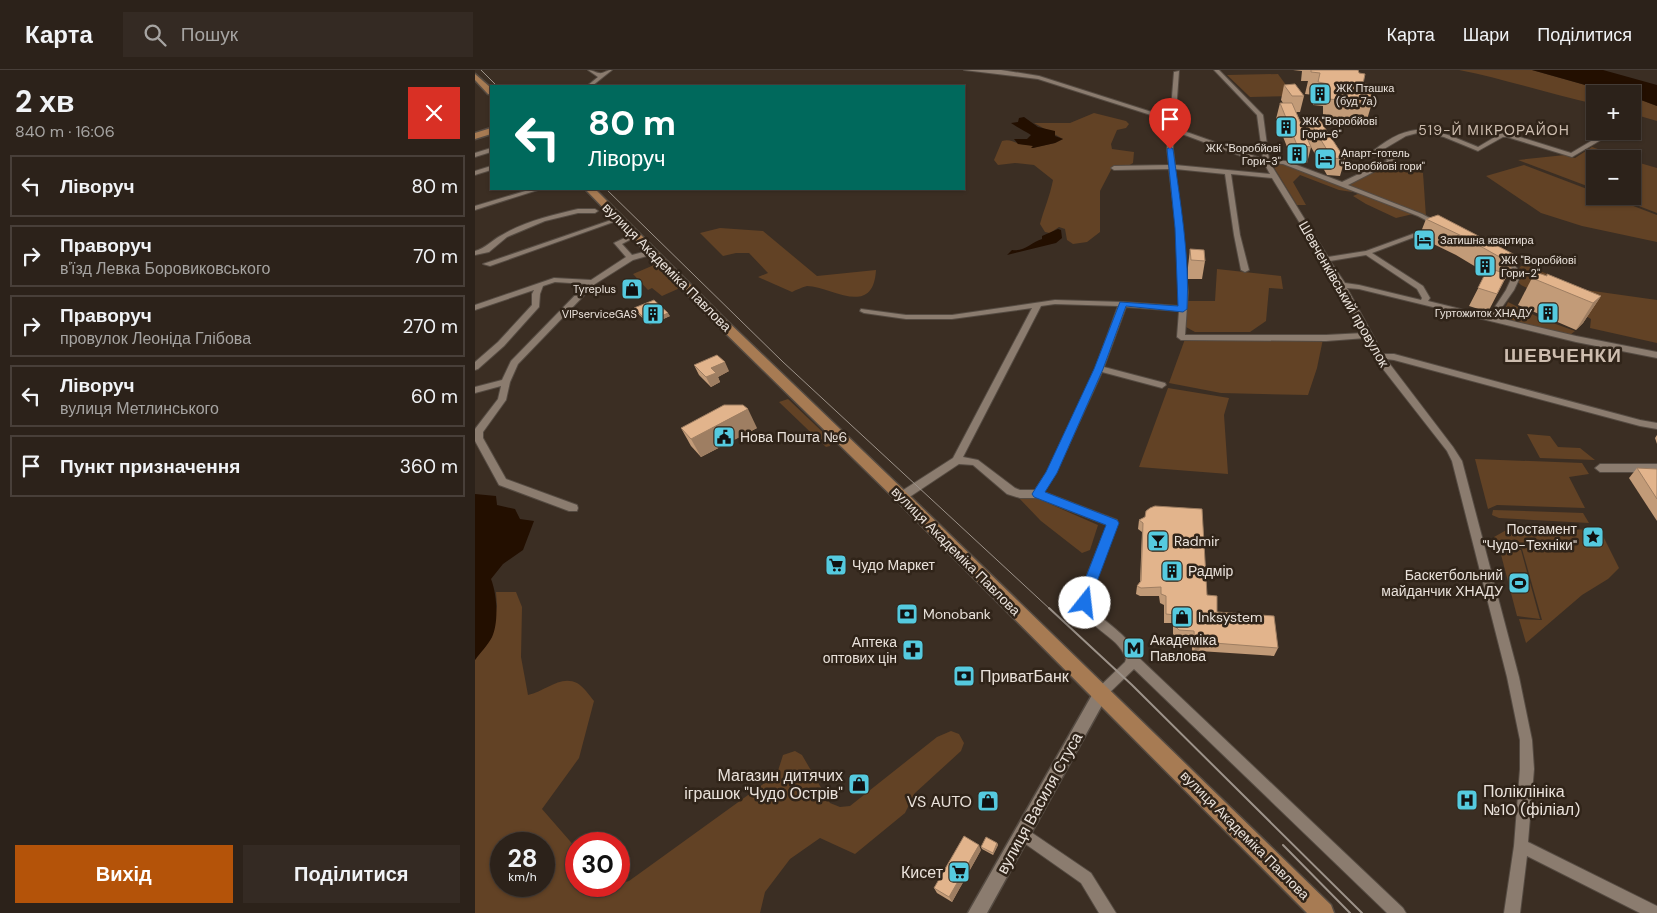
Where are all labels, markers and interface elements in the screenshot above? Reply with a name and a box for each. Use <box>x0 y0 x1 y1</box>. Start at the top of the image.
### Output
search box <box>123 12 473 57</box>
text: Карта <box>25 19 93 50</box>
icon: search <box>141 21 169 49</box>
text: Пошук <box>181 22 238 47</box>
text: Карта <box>1387 23 1435 47</box>
text: Шари <box>1463 23 1509 47</box>
text: Поділитися <box>1537 23 1632 47</box>
place label: ЖК Пташка (буд 7а) <box>1336 81 1395 108</box>
text: 2 хв <box>15 82 75 121</box>
building icon: ЖК Пташка (буд 7а) <box>1308 82 1332 106</box>
map controls <box>1586 85 1641 205</box>
button: + <box>1586 85 1641 140</box>
button: close <box>408 87 460 139</box>
pin <box>1149 98 1191 149</box>
text: 80 m <box>588 100 676 146</box>
icon: left <box>505 105 570 170</box>
icon: arrive <box>1156 105 1184 133</box>
place label: ЖК "Воробйові Гори-6" <box>1302 114 1377 141</box>
building icon: ЖК "Воробйові Гори-6" <box>1274 115 1298 139</box>
text: 840 m · 16:06 <box>15 121 115 142</box>
district label: 519-Й МІКРОРАЙОН <box>1418 121 1570 139</box>
place label: ЖК "Воробйові Гори-3" <box>1206 141 1281 168</box>
building icon: ЖК "Воробйові Гори-3" <box>1285 142 1309 166</box>
text: Ліворуч <box>588 144 665 173</box>
place label: Апарт-готель "Воробйові гори" <box>1341 146 1425 173</box>
hotel icon: Апарт-готель "Воробйові гори" <box>1313 147 1337 171</box>
button: − <box>1586 150 1641 205</box>
icon: left <box>17 172 45 200</box>
text: Ліворуч <box>60 174 135 199</box>
text: 80 m <box>411 174 458 199</box>
street label: вулиця Академіка Павлова <box>599 199 736 336</box>
street label: Шевченківський провулок <box>1295 218 1394 371</box>
hotel icon: Затишна квартира <box>1412 228 1436 252</box>
text: Праворуч <box>60 233 152 258</box>
place label: Затишна квартира <box>1440 233 1534 247</box>
icon: right <box>17 242 45 270</box>
text: 70 m <box>413 244 458 269</box>
place label: ЖК "Воробйові Гори-2" <box>1501 253 1576 280</box>
building icon: ЖК "Воробйові Гори-2" <box>1473 254 1497 278</box>
text: в'їзд Левка Боровиковського <box>60 258 270 279</box>
shop icon: Tyreplus <box>620 277 644 301</box>
place label: Tyreplus <box>573 282 616 296</box>
building icon: Гуртожиток ХНАДУ <box>1536 301 1560 325</box>
building icon: VIPserviceGAS <box>641 302 665 326</box>
text: Праворуч <box>60 303 152 328</box>
place label: Гуртожиток ХНАДУ <box>1435 306 1533 320</box>
place label: VIPserviceGAS <box>562 307 637 321</box>
icon: right <box>17 312 45 340</box>
text: 270 m <box>403 314 458 339</box>
text: провулок Леоніда Глібова <box>60 328 251 349</box>
district label: ШЕВЧЕНКИ <box>1504 343 1622 368</box>
text: Ліворуч <box>60 373 135 398</box>
icon: left <box>17 382 45 410</box>
text: 60 m <box>411 384 458 409</box>
text: вулиця Метлинського <box>60 398 219 419</box>
public building icon: Нова Пошта №6 <box>712 425 736 449</box>
place label: Нова Пошта №6 <box>740 428 847 446</box>
icon: arrive <box>17 452 45 480</box>
text: Пункт призначення <box>60 454 240 479</box>
text: 360 m <box>400 454 458 479</box>
street label: вулиця Академіка Павлова <box>888 483 1025 620</box>
place label: Постамент "Чудо-Техніки" <box>1482 520 1578 554</box>
place icon: Постамент "Чудо-Техніки" <box>1581 525 1605 549</box>
bar icon: Radmir <box>1146 529 1170 553</box>
place label: Radmir <box>1174 532 1220 550</box>
supermarket icon: Чудо Маркет <box>824 553 848 577</box>
place label: Чудо Маркет <box>852 556 936 574</box>
building icon: Радмір <box>1160 559 1184 583</box>
place label: Радмір <box>1188 562 1234 580</box>
place label: Баскетбольний майданчик ХНАДУ <box>1381 566 1503 600</box>
sports icon: Баскетбольний майданчик ХНАДУ <box>1507 571 1531 595</box>
position arrow <box>1058 576 1110 628</box>
bank icon: Monobank <box>895 602 919 626</box>
place label: Monobank <box>923 605 991 623</box>
shop icon: Inksystem <box>1170 605 1194 629</box>
place label: Inksystem <box>1198 608 1263 626</box>
place label: Академіка Павлова <box>1150 631 1217 665</box>
place label: Аптека оптових цін <box>823 633 897 667</box>
metro station icon: Академіка Павлова <box>1122 636 1146 660</box>
pharmacy icon: Аптека оптових цін <box>901 638 925 662</box>
bank icon: ПриватБанк <box>952 664 976 688</box>
place label: ПриватБанк <box>980 666 1070 687</box>
street label: вулиця Василя Стуса <box>992 729 1087 878</box>
place label: Магазин дитячих іграшок "Чудо Острів" <box>684 765 843 804</box>
street label: вулиця Академіка Павлова <box>1177 767 1314 904</box>
shop icon: Магазин дитячих іграшок "Чудо Острів" <box>847 772 871 796</box>
place label: Поліклініка №10 (філіал) <box>1483 781 1580 820</box>
hospital icon: Поліклініка №10 (філіал) <box>1455 788 1479 812</box>
shop icon: VS AUTO <box>976 789 1000 813</box>
place label: VS AUTO <box>907 791 972 812</box>
speed limit sign: 30 <box>565 832 630 897</box>
text: 28 <box>507 842 538 875</box>
button: Вихід <box>15 845 233 903</box>
button: Поділитися <box>243 845 460 903</box>
supermarket icon: Кисет <box>947 860 971 884</box>
place label: Кисет <box>901 862 944 883</box>
text: km/h <box>508 869 537 885</box>

